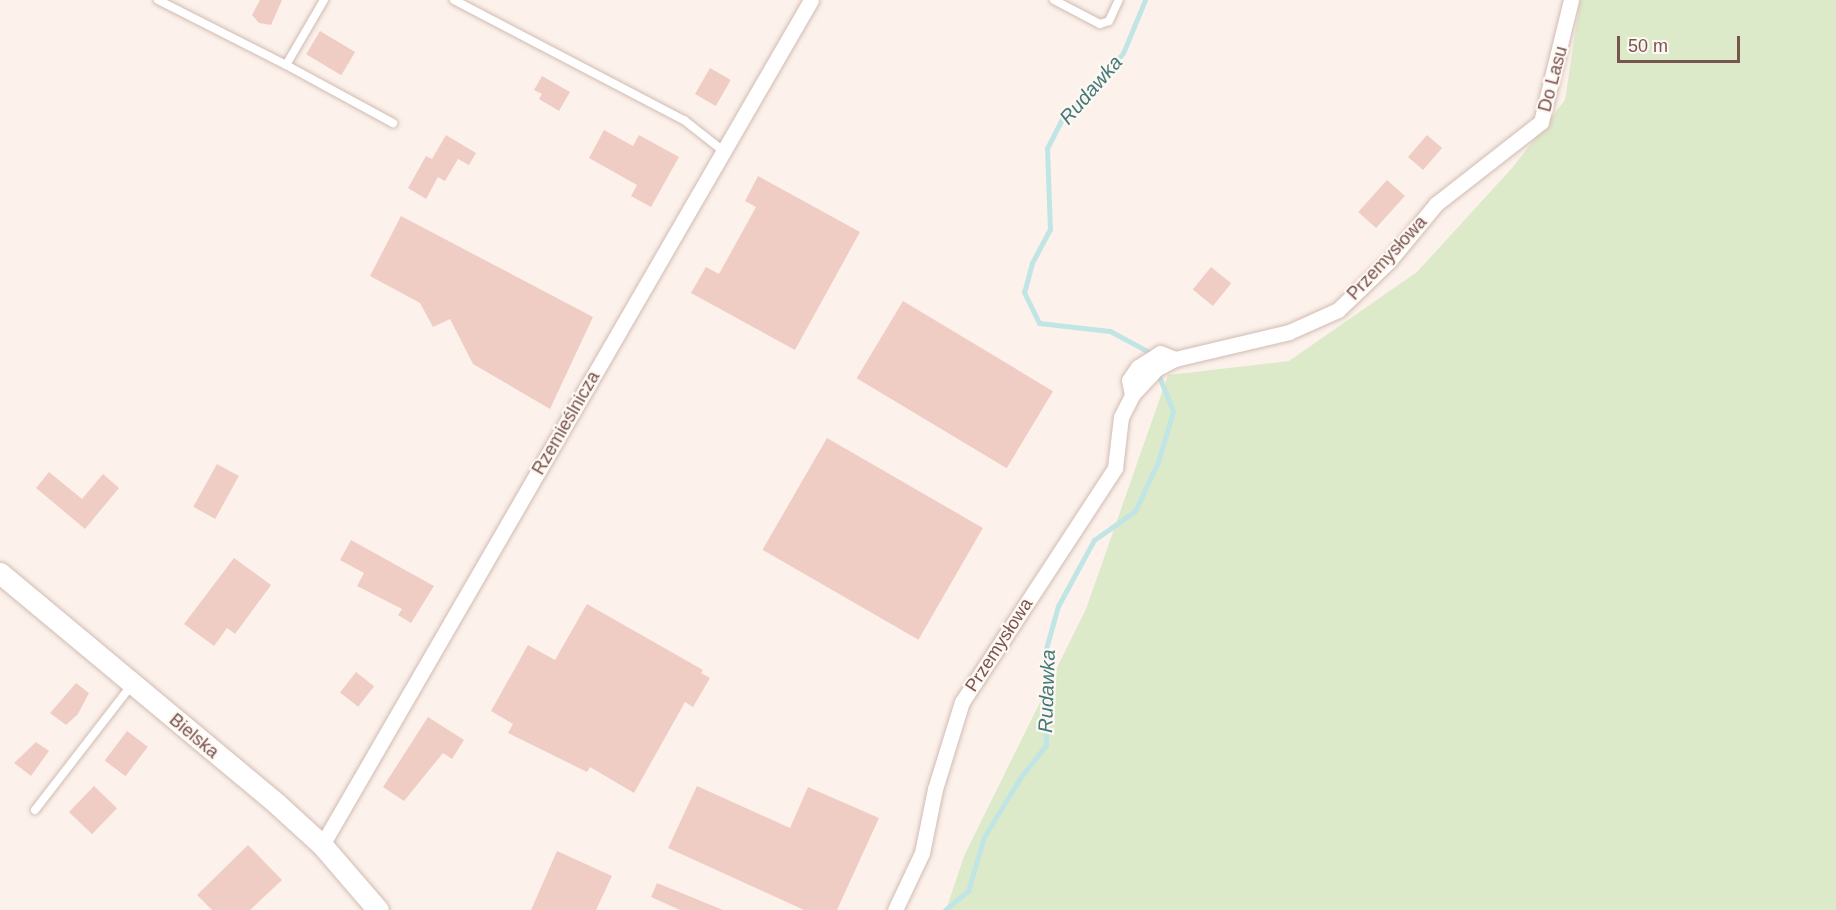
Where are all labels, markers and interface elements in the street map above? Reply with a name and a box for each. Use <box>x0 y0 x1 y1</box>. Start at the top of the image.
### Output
scale bar <box>1620 24 1743 62</box>
text: 50 m <box>1628 36 1668 56</box>
street label: Do Lasu <box>1534 44 1572 114</box>
water label: Rudawka <box>1055 51 1127 129</box>
street label: Przemysłowa <box>1343 211 1431 305</box>
street label: Rzemieślnicza <box>528 367 604 479</box>
street label: Przemysłowa <box>961 594 1037 696</box>
water label: Rudawka <box>1034 649 1060 733</box>
street label: Bielska <box>165 709 223 763</box>

